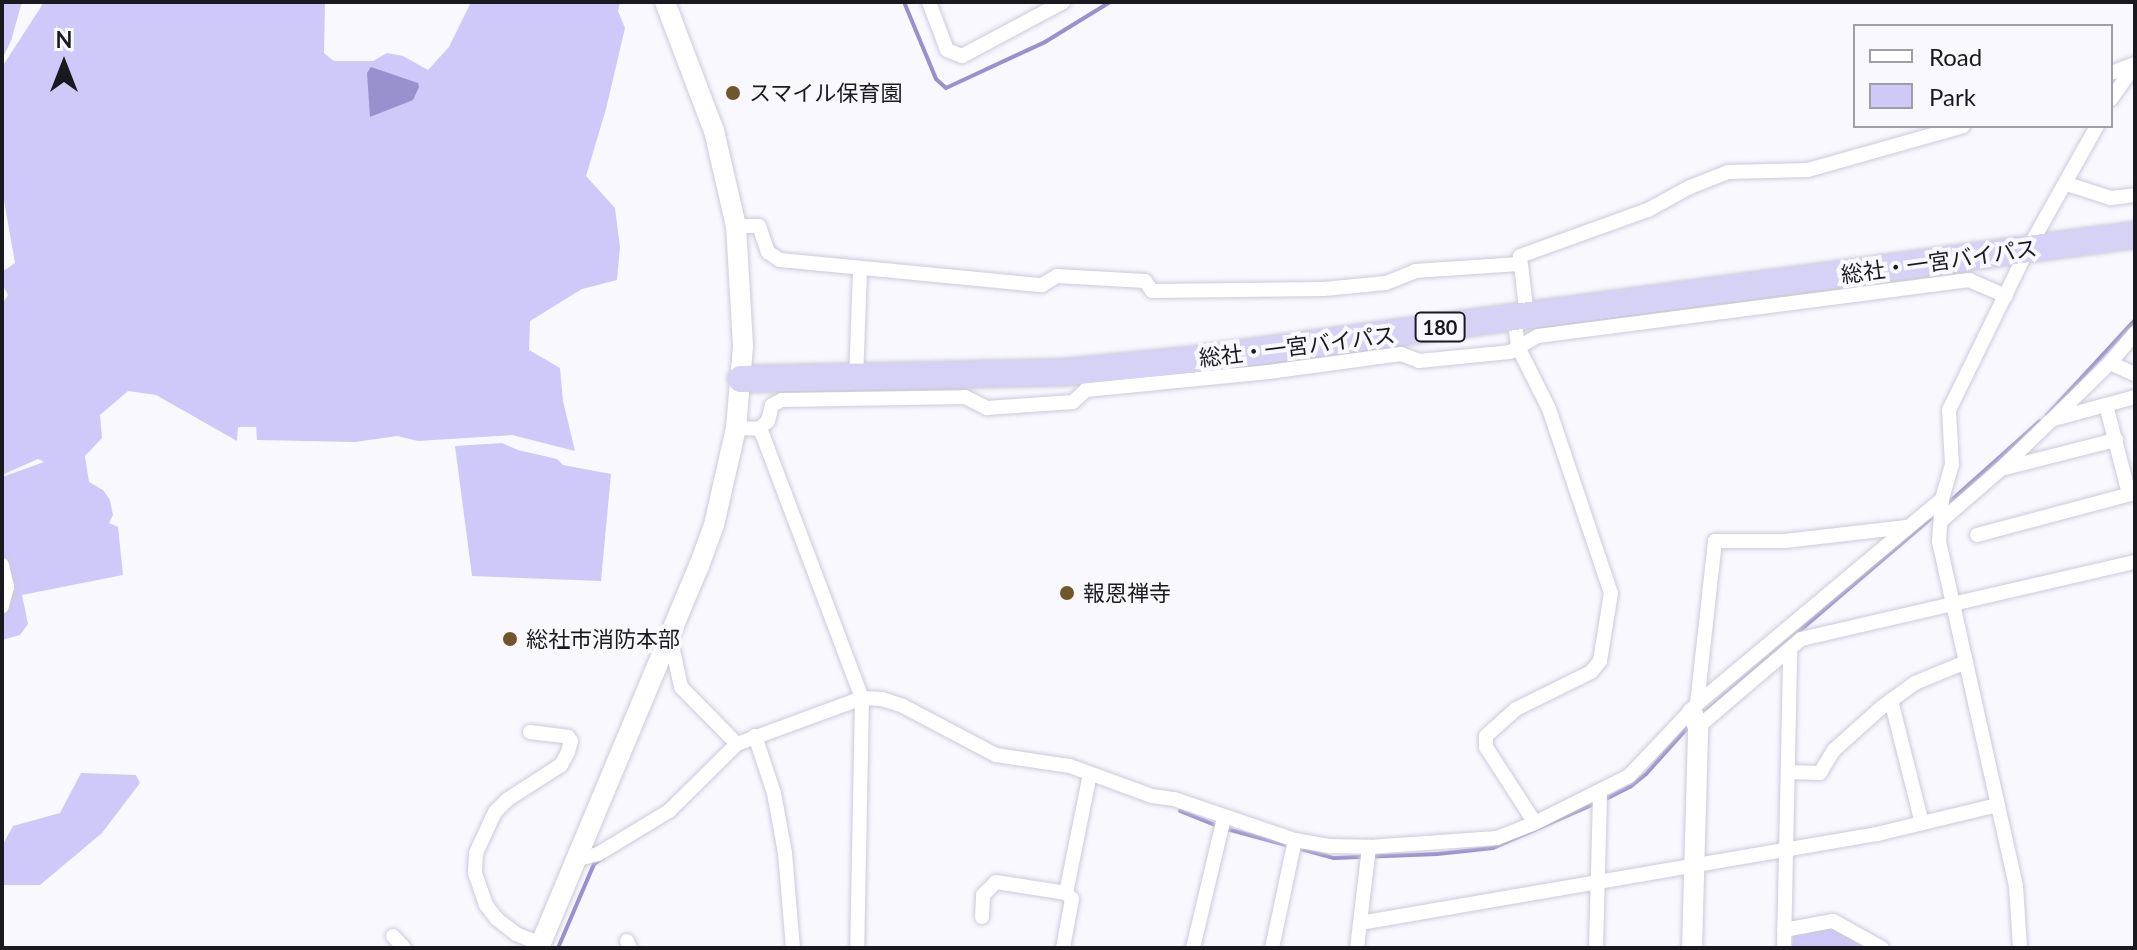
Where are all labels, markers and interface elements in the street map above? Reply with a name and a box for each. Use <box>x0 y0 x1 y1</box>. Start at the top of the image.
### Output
north arrow <box>24 24 104 104</box>
legend <box>1853 24 2113 128</box>
text: N <box>56 26 72 53</box>
text: Road <box>1929 42 1982 71</box>
place label: スマイル保育園 <box>749 80 903 106</box>
text: Park <box>1929 82 1976 111</box>
marker: スマイル保育園 <box>724 84 742 102</box>
street label: 総社・一宮バイパス <box>1839 234 2039 288</box>
road number: 180 <box>1414 311 1466 343</box>
street label: 総社・一宮バイパス <box>1197 321 1397 371</box>
place label: 報恩禅寺 <box>1083 580 1171 606</box>
marker: 報恩禅寺 <box>1058 584 1076 602</box>
place label: 総社市消防本部 <box>526 626 680 652</box>
marker: 総社市消防本部 <box>501 630 519 648</box>

